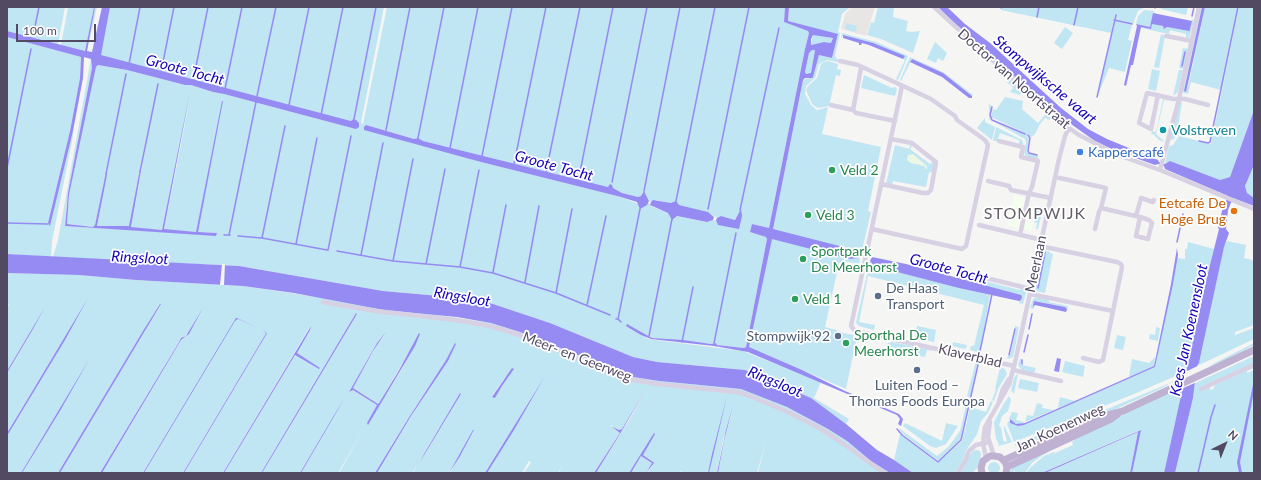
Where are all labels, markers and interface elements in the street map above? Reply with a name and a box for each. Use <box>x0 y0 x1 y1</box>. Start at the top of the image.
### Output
scale bar <box>18 16 98 42</box>
text: 100 m <box>23 23 57 38</box>
street label: Doctor van Noortstraat <box>954 26 1074 132</box>
water label: Stompwijksche vaart <box>990 32 1100 128</box>
water label: Groote Tocht <box>144 51 226 89</box>
place label: Volstreven <box>1171 122 1236 138</box>
marker: Volstreven <box>1158 125 1168 135</box>
place label: Kapperscafé <box>1088 144 1164 160</box>
water label: Groote Tocht <box>513 147 595 185</box>
marker: Kapperscafé <box>1075 147 1085 157</box>
place label: Veld 2 <box>840 162 879 178</box>
marker: Veld 2 <box>827 165 837 175</box>
place label: Eetcafé De Hoge Brug <box>1159 195 1226 228</box>
district label: STOMPWIJK <box>984 204 1086 224</box>
marker: Eetcafé De Hoge Brug <box>1229 206 1239 216</box>
place label: Veld 3 <box>816 207 855 223</box>
marker: Veld 3 <box>803 210 813 220</box>
street label: Meerlaan <box>1022 234 1050 294</box>
place label: Sportpark De Meerhorst <box>811 243 897 276</box>
water label: Ringsloot <box>111 248 169 268</box>
water label: Groote Tocht <box>908 250 990 288</box>
marker: Sportpark De Meerhorst <box>798 254 808 264</box>
water label: Kees Jan Koenensloot <box>1166 262 1212 398</box>
place label: De Haas Transport <box>886 280 944 312</box>
water label: Ringsloot <box>432 283 492 311</box>
place label: Veld 1 <box>803 291 842 307</box>
marker: De Haas Transport <box>873 291 883 301</box>
marker: Veld 1 <box>790 294 800 304</box>
place label: Sporthal De Meerhorst <box>854 327 927 360</box>
street label: Meer- en Geerweg <box>520 328 634 386</box>
place label: Stompwijk'92 <box>747 328 830 344</box>
marker: Stompwijk'92 <box>833 331 843 341</box>
marker: Sporthal De Meerhorst <box>841 338 851 348</box>
street label: Klaverblad <box>937 341 1003 371</box>
water label: Ringsloot <box>745 362 805 402</box>
marker: Luiten Food – Thomas Foods Europa <box>912 365 922 375</box>
place label: Luiten Food – Thomas Foods Europa <box>849 377 985 410</box>
street label: Jan Koenenweg <box>1013 400 1107 456</box>
north arrow <box>1205 424 1245 464</box>
text: N <box>1226 427 1241 442</box>

